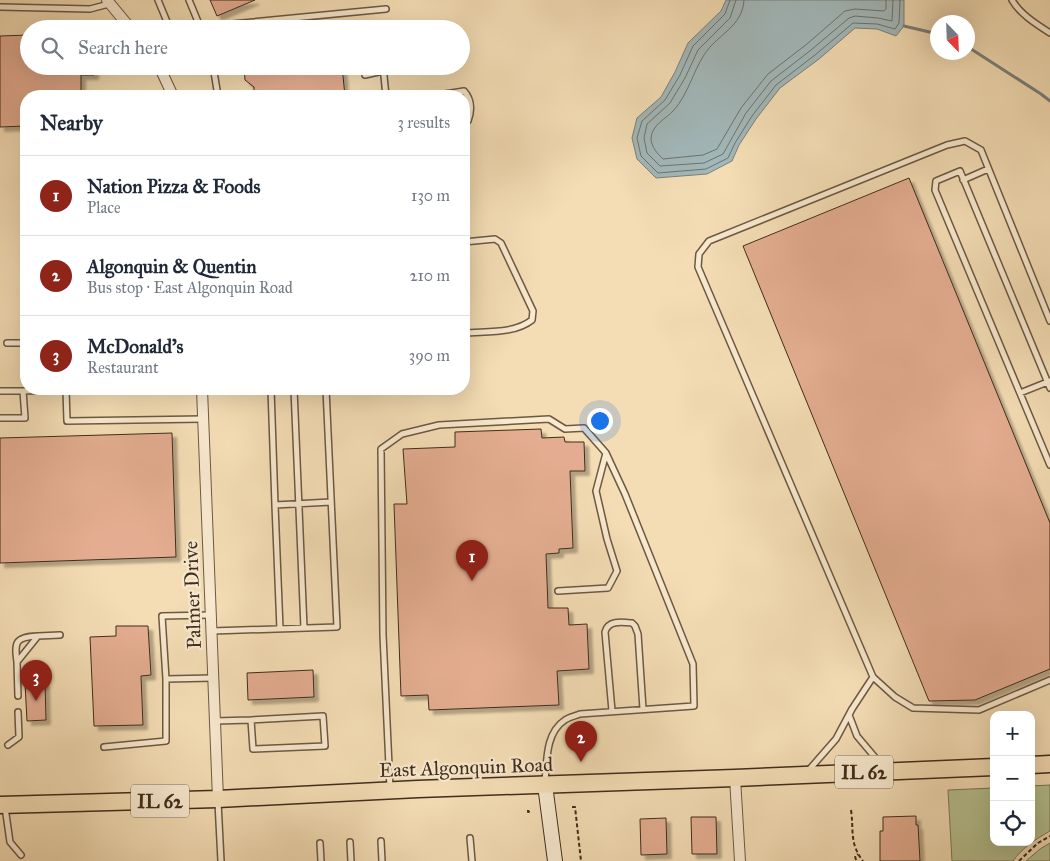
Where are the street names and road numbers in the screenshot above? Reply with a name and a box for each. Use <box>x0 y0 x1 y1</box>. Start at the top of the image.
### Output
street label: Palmer Drive <box>178 541 206 649</box>
street label: East Algonquin Road <box>379 752 553 783</box>
road number: IL 62 <box>835 756 893 789</box>
road number: IL 62 <box>131 784 189 818</box>

